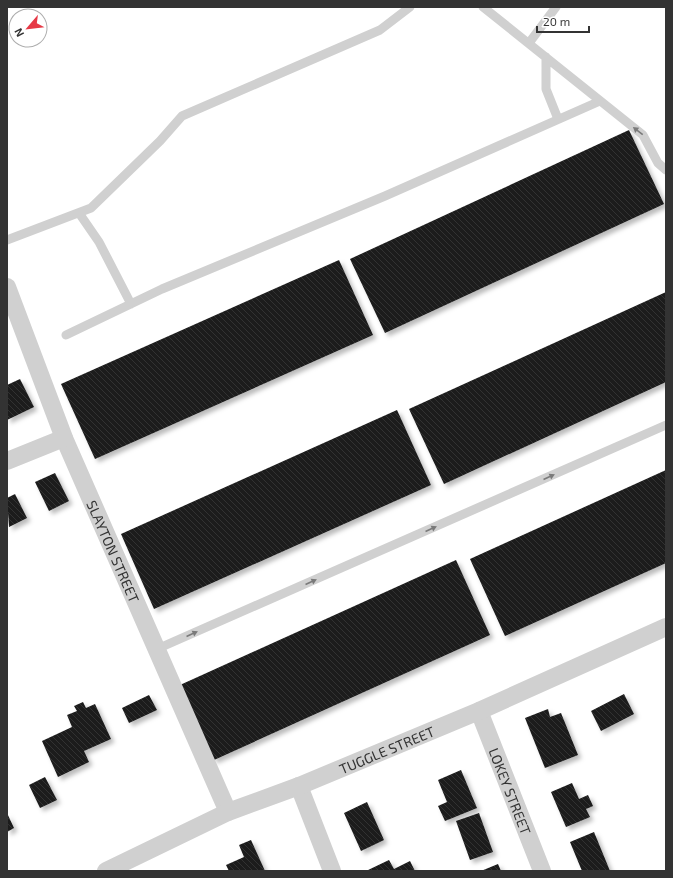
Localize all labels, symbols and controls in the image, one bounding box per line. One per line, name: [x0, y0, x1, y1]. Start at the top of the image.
north arrow: [8, 8, 48, 48]
scale bar: [537, 8, 589, 34]
text: 20 m: [543, 14, 570, 28]
text: N: [11, 26, 26, 39]
one-way arrow: [632, 127, 643, 135]
one-way arrow: [544, 474, 555, 480]
street label: SLAYTON STREET: [84, 498, 143, 605]
one-way arrow: [425, 526, 437, 532]
one-way arrow: [306, 578, 318, 584]
one-way arrow: [187, 631, 198, 637]
street label: TUGGLE STREET: [336, 722, 437, 777]
street label: LOKEY STREET: [486, 745, 535, 837]

